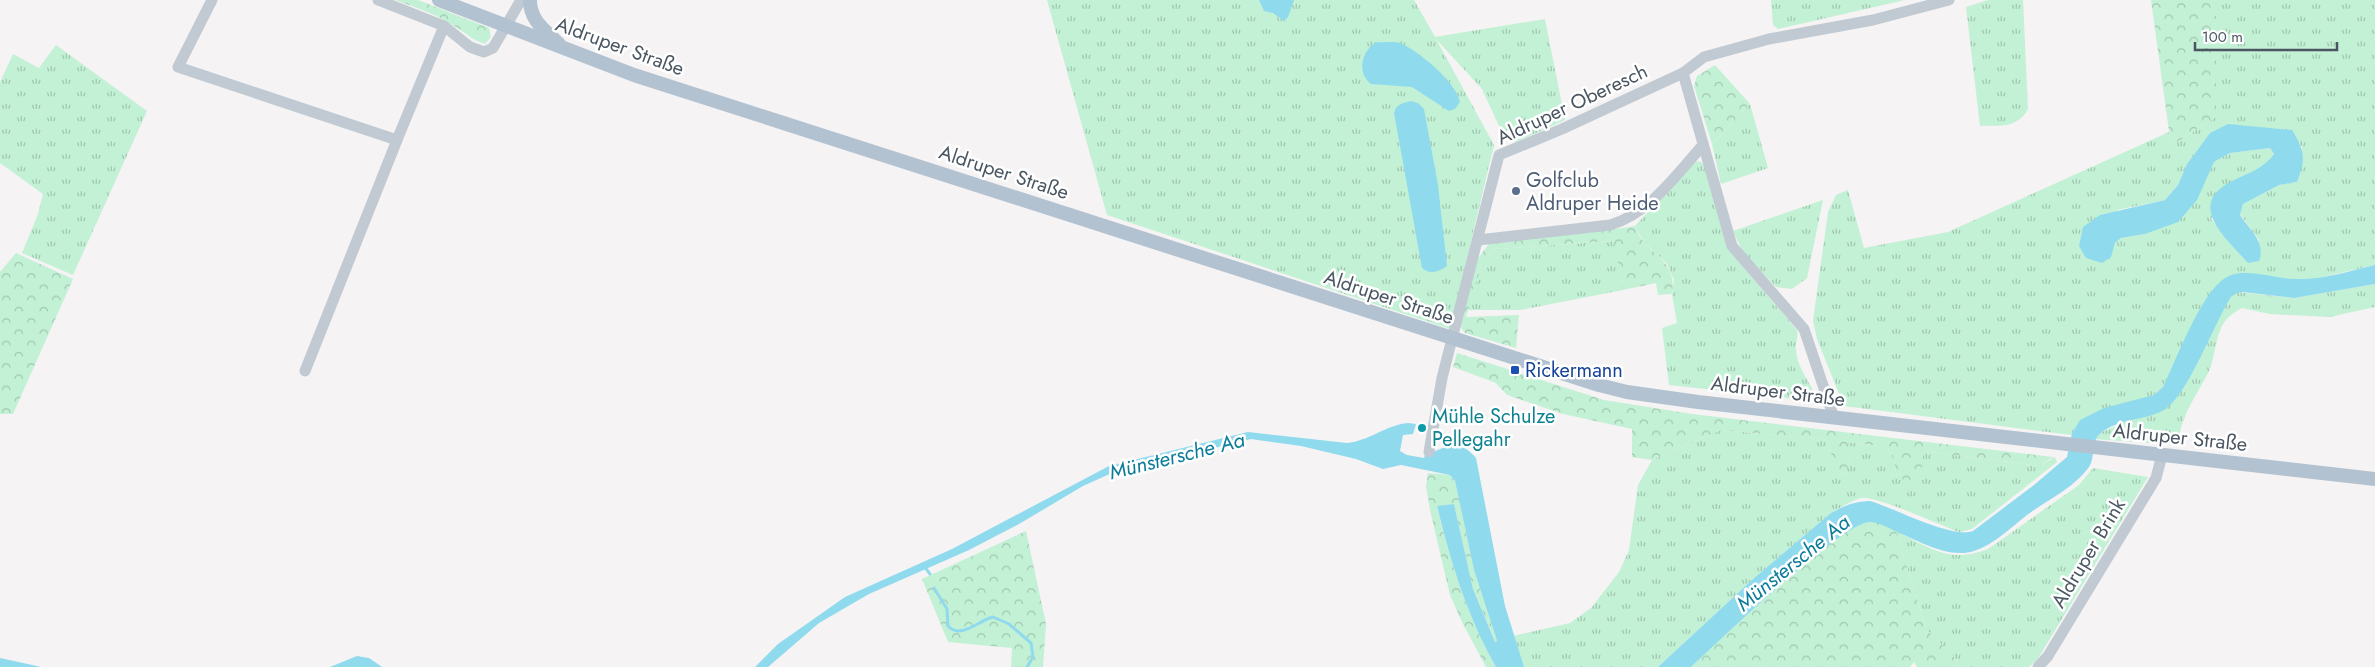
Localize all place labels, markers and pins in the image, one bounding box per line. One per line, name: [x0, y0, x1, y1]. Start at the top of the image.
place label: Golfclub Aldruper Heide: [1526, 166, 1659, 218]
marker: Golfclub Aldruper Heide: [1510, 185, 1522, 197]
place label: Rickermann: [1525, 356, 1623, 385]
marker: Rickermann: [1509, 364, 1521, 376]
place label: Mühle Schulze Pellegahr: [1432, 402, 1555, 454]
marker: Mühle Schulze Pellegahr: [1416, 422, 1428, 434]

